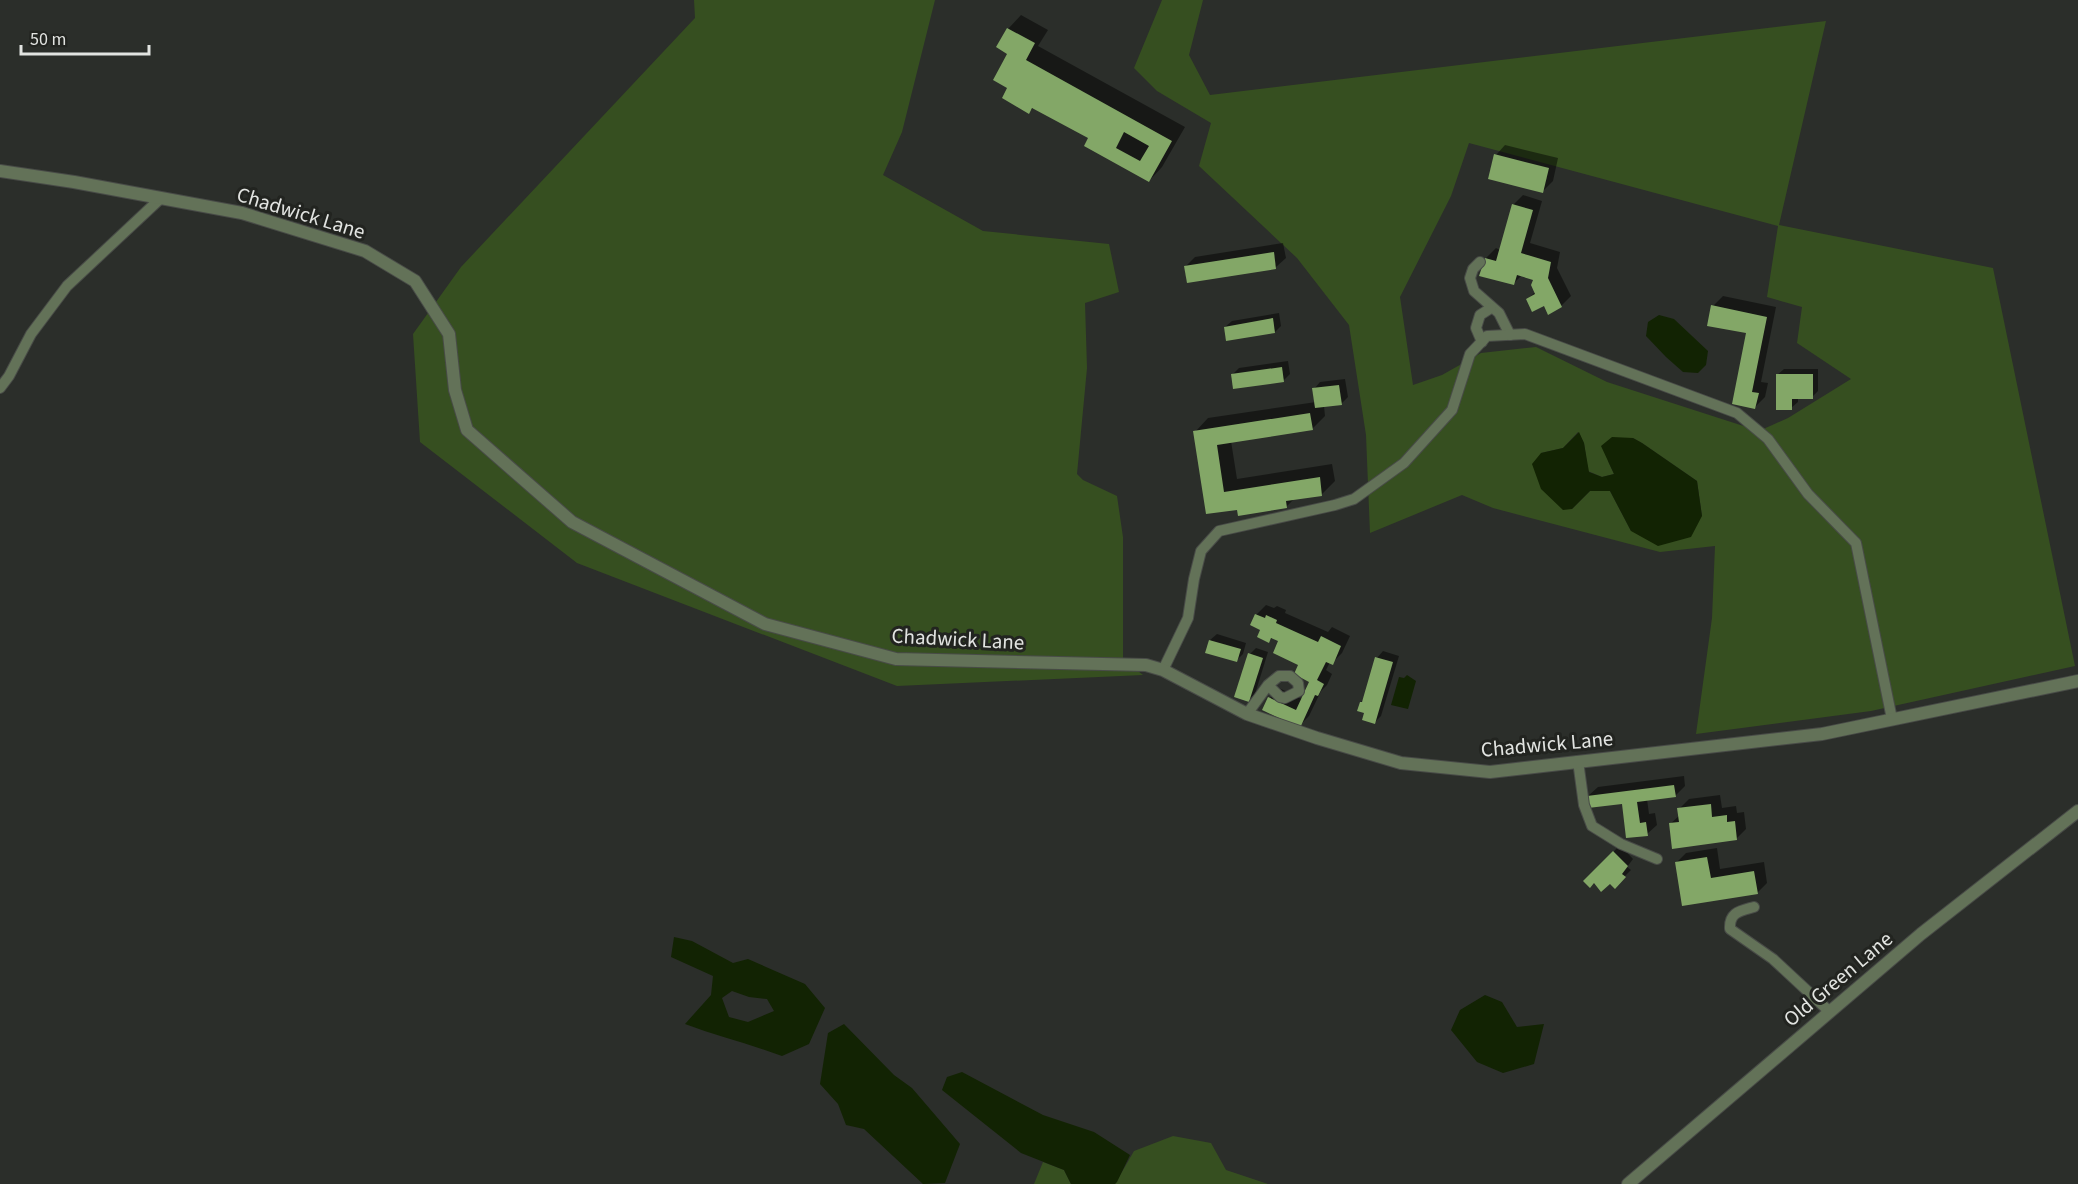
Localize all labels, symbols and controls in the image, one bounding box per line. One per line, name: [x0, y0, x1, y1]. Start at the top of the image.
scale bar: [21, 18, 148, 56]
text: 50 m: [30, 27, 66, 52]
street label: Chadwick Lane: [233, 179, 369, 247]
street label: Chadwick Lane: [891, 621, 1025, 657]
street label: Chadwick Lane: [1480, 723, 1614, 765]
street label: Old Green Lane: [1777, 924, 1899, 1034]

